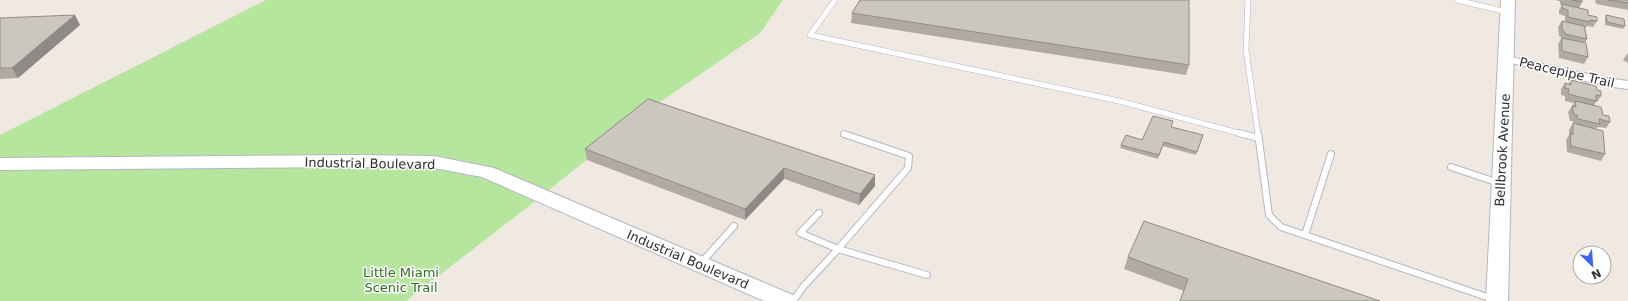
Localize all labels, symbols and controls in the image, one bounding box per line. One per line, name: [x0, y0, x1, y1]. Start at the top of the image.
street label: Peacepipe Trail: [1518, 54, 1616, 91]
street label: Bellbrook Avenue: [1492, 93, 1513, 207]
street label: Industrial Boulevard: [304, 155, 436, 172]
street label: Industrial Boulevard: [625, 227, 751, 292]
north arrow: [1572, 245, 1612, 285]
park label: Little Miami Scenic Trail: [363, 265, 439, 295]
text: N: [1589, 266, 1603, 281]

